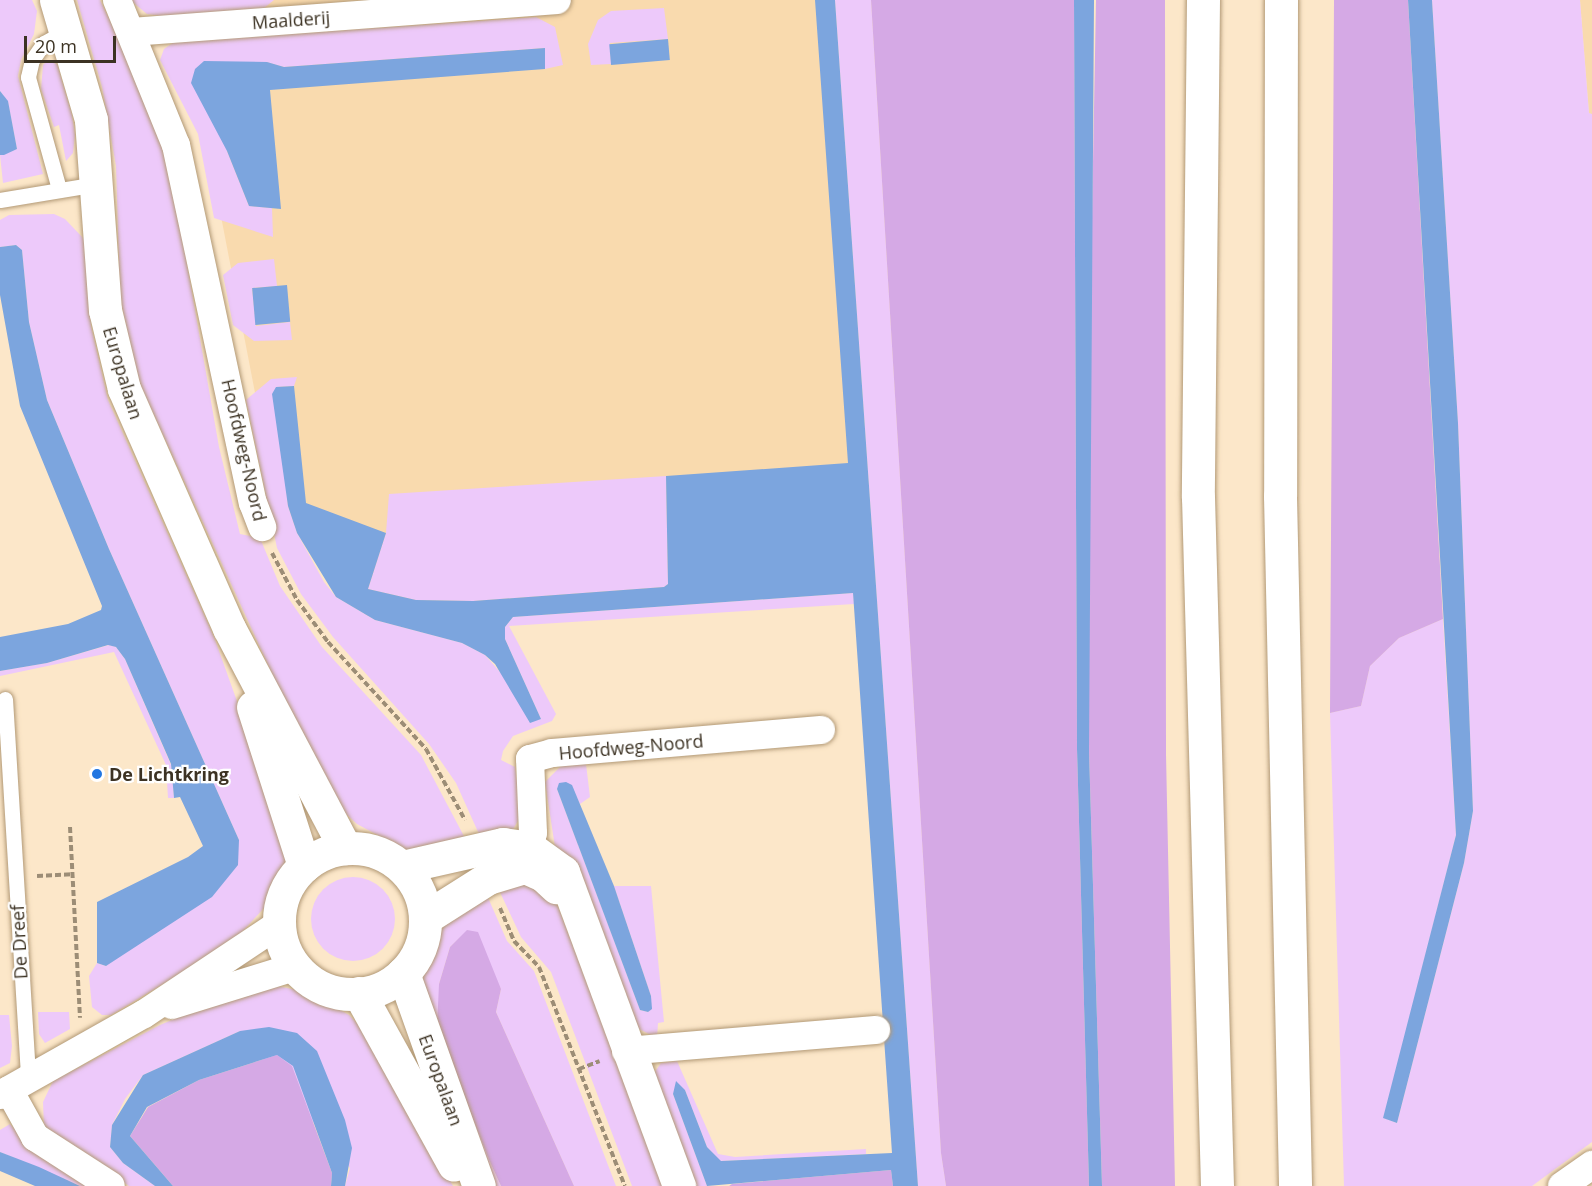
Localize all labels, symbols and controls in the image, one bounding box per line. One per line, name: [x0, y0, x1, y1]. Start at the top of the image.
street label: Maalderij: [251, 6, 331, 34]
scale bar: [27, 24, 118, 62]
text: 20 m: [35, 34, 77, 58]
street label: Europalaan: [99, 324, 147, 422]
street label: Hoofdweg-Noord: [217, 377, 271, 523]
street label: Hoofdweg-Noord: [558, 730, 704, 764]
place label: De Lichtkring: [109, 763, 229, 785]
marker: De Lichtkring: [90, 767, 104, 781]
street label: De Dreef: [6, 904, 32, 980]
street label: Europalaan: [414, 1031, 468, 1129]

